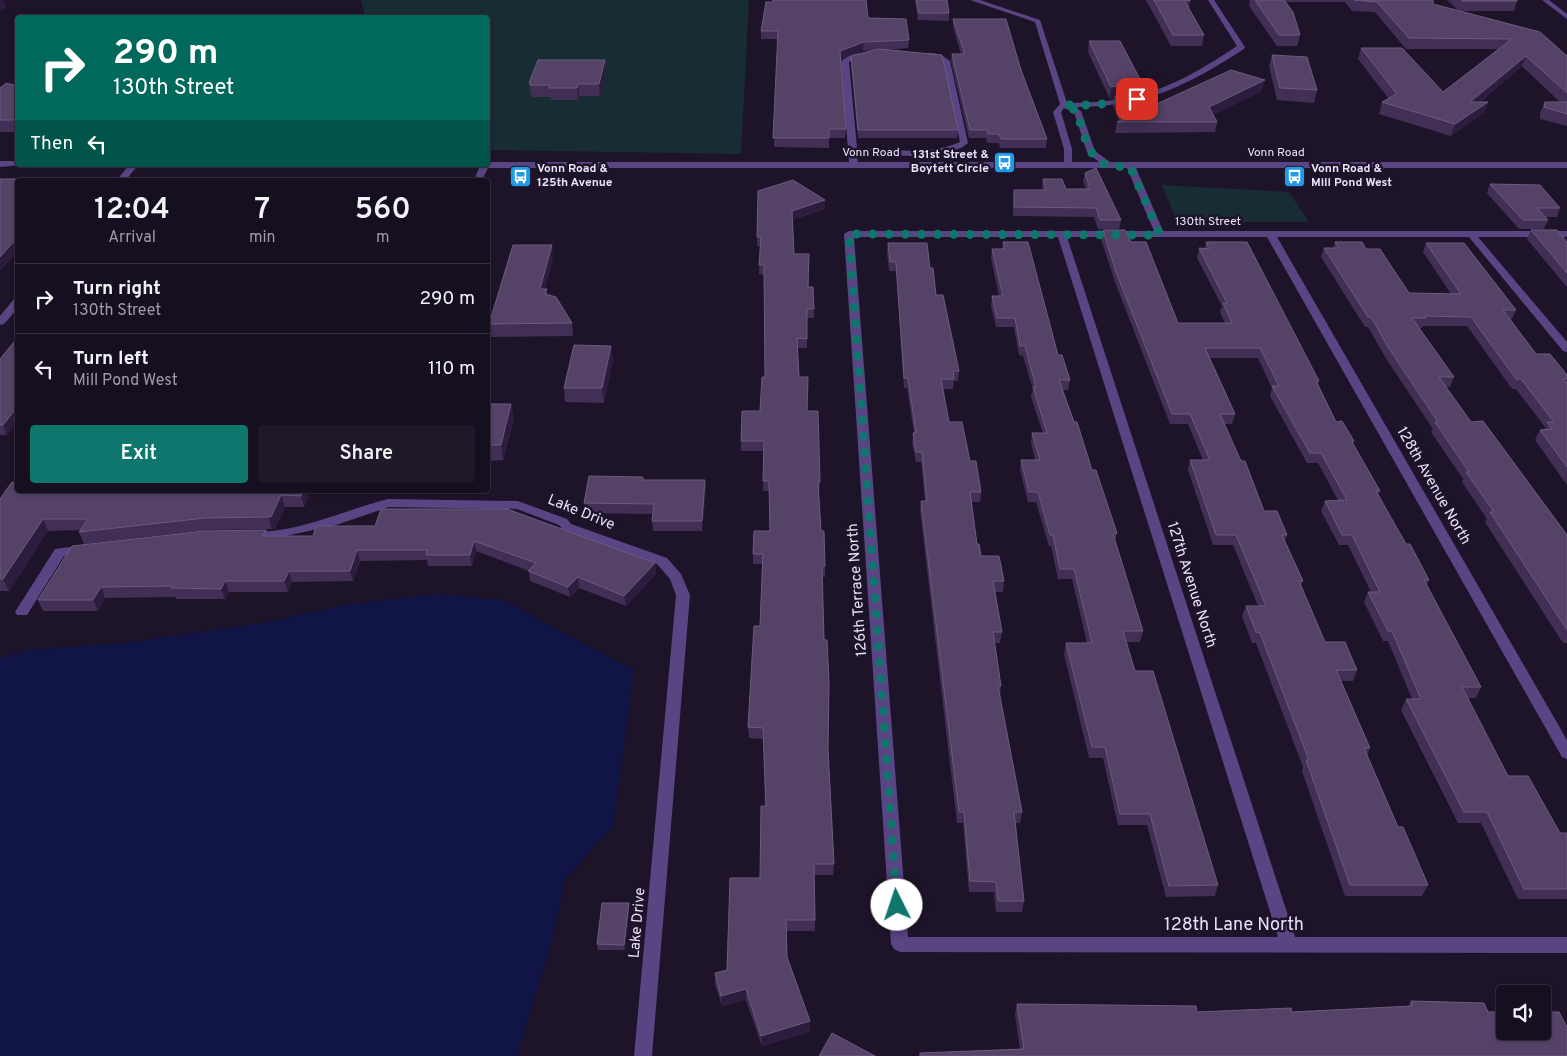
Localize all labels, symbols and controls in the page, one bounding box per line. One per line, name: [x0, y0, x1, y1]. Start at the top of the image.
text: 290 m: [113, 32, 218, 76]
icon: right: [30, 35, 95, 100]
text: 130th Street: [113, 75, 234, 102]
pin: [1116, 78, 1158, 120]
icon: arrive: [1123, 85, 1151, 113]
icon: left: [83, 130, 111, 158]
text: Then: [30, 132, 73, 156]
street label: Vonn Road: [842, 145, 900, 161]
street label: Vonn Road: [1247, 145, 1305, 161]
place label: 131st Street & Boytett Circle: [911, 147, 989, 177]
bus stop icon: 131st Street & Boytett Circle: [993, 150, 1017, 174]
place label: Vonn Road & 125th Avenue: [537, 161, 613, 191]
place label: Vonn Road & Mill Pond West: [1311, 161, 1392, 191]
bus stop icon: Vonn Road & 125th Avenue: [509, 164, 533, 188]
bus stop icon: Vonn Road & Mill Pond West: [1283, 164, 1307, 188]
text: 12:04: [94, 192, 170, 229]
text: 7: [254, 192, 270, 229]
text: 560: [355, 192, 411, 229]
street label: 130th Street: [1175, 214, 1241, 230]
text: Arrival: [108, 228, 156, 248]
text: min: [249, 228, 276, 248]
text: m: [376, 228, 390, 248]
text: Turn right: [73, 277, 161, 301]
icon: right: [30, 285, 58, 313]
text: 290 m: [419, 287, 475, 311]
text: 130th Street: [73, 301, 161, 321]
text: Turn left: [73, 347, 149, 371]
icon: left: [30, 355, 58, 383]
text: 110 m: [428, 357, 475, 381]
text: Mill Pond West: [73, 371, 178, 391]
street label: 128th Avenue North: [1392, 424, 1474, 548]
button: Exit: [30, 425, 248, 483]
button: Share: [258, 425, 475, 483]
street label: Lake Drive: [545, 491, 617, 535]
street label: 127th Avenue North: [1162, 520, 1220, 650]
street label: 126th Terrace North: [844, 523, 872, 657]
position arrow: [870, 878, 922, 930]
street label: Lake Drive: [625, 887, 651, 959]
street label: 128th Lane North: [1164, 914, 1304, 937]
map controls: [1496, 985, 1551, 1040]
button: sound: [1496, 985, 1551, 1040]

